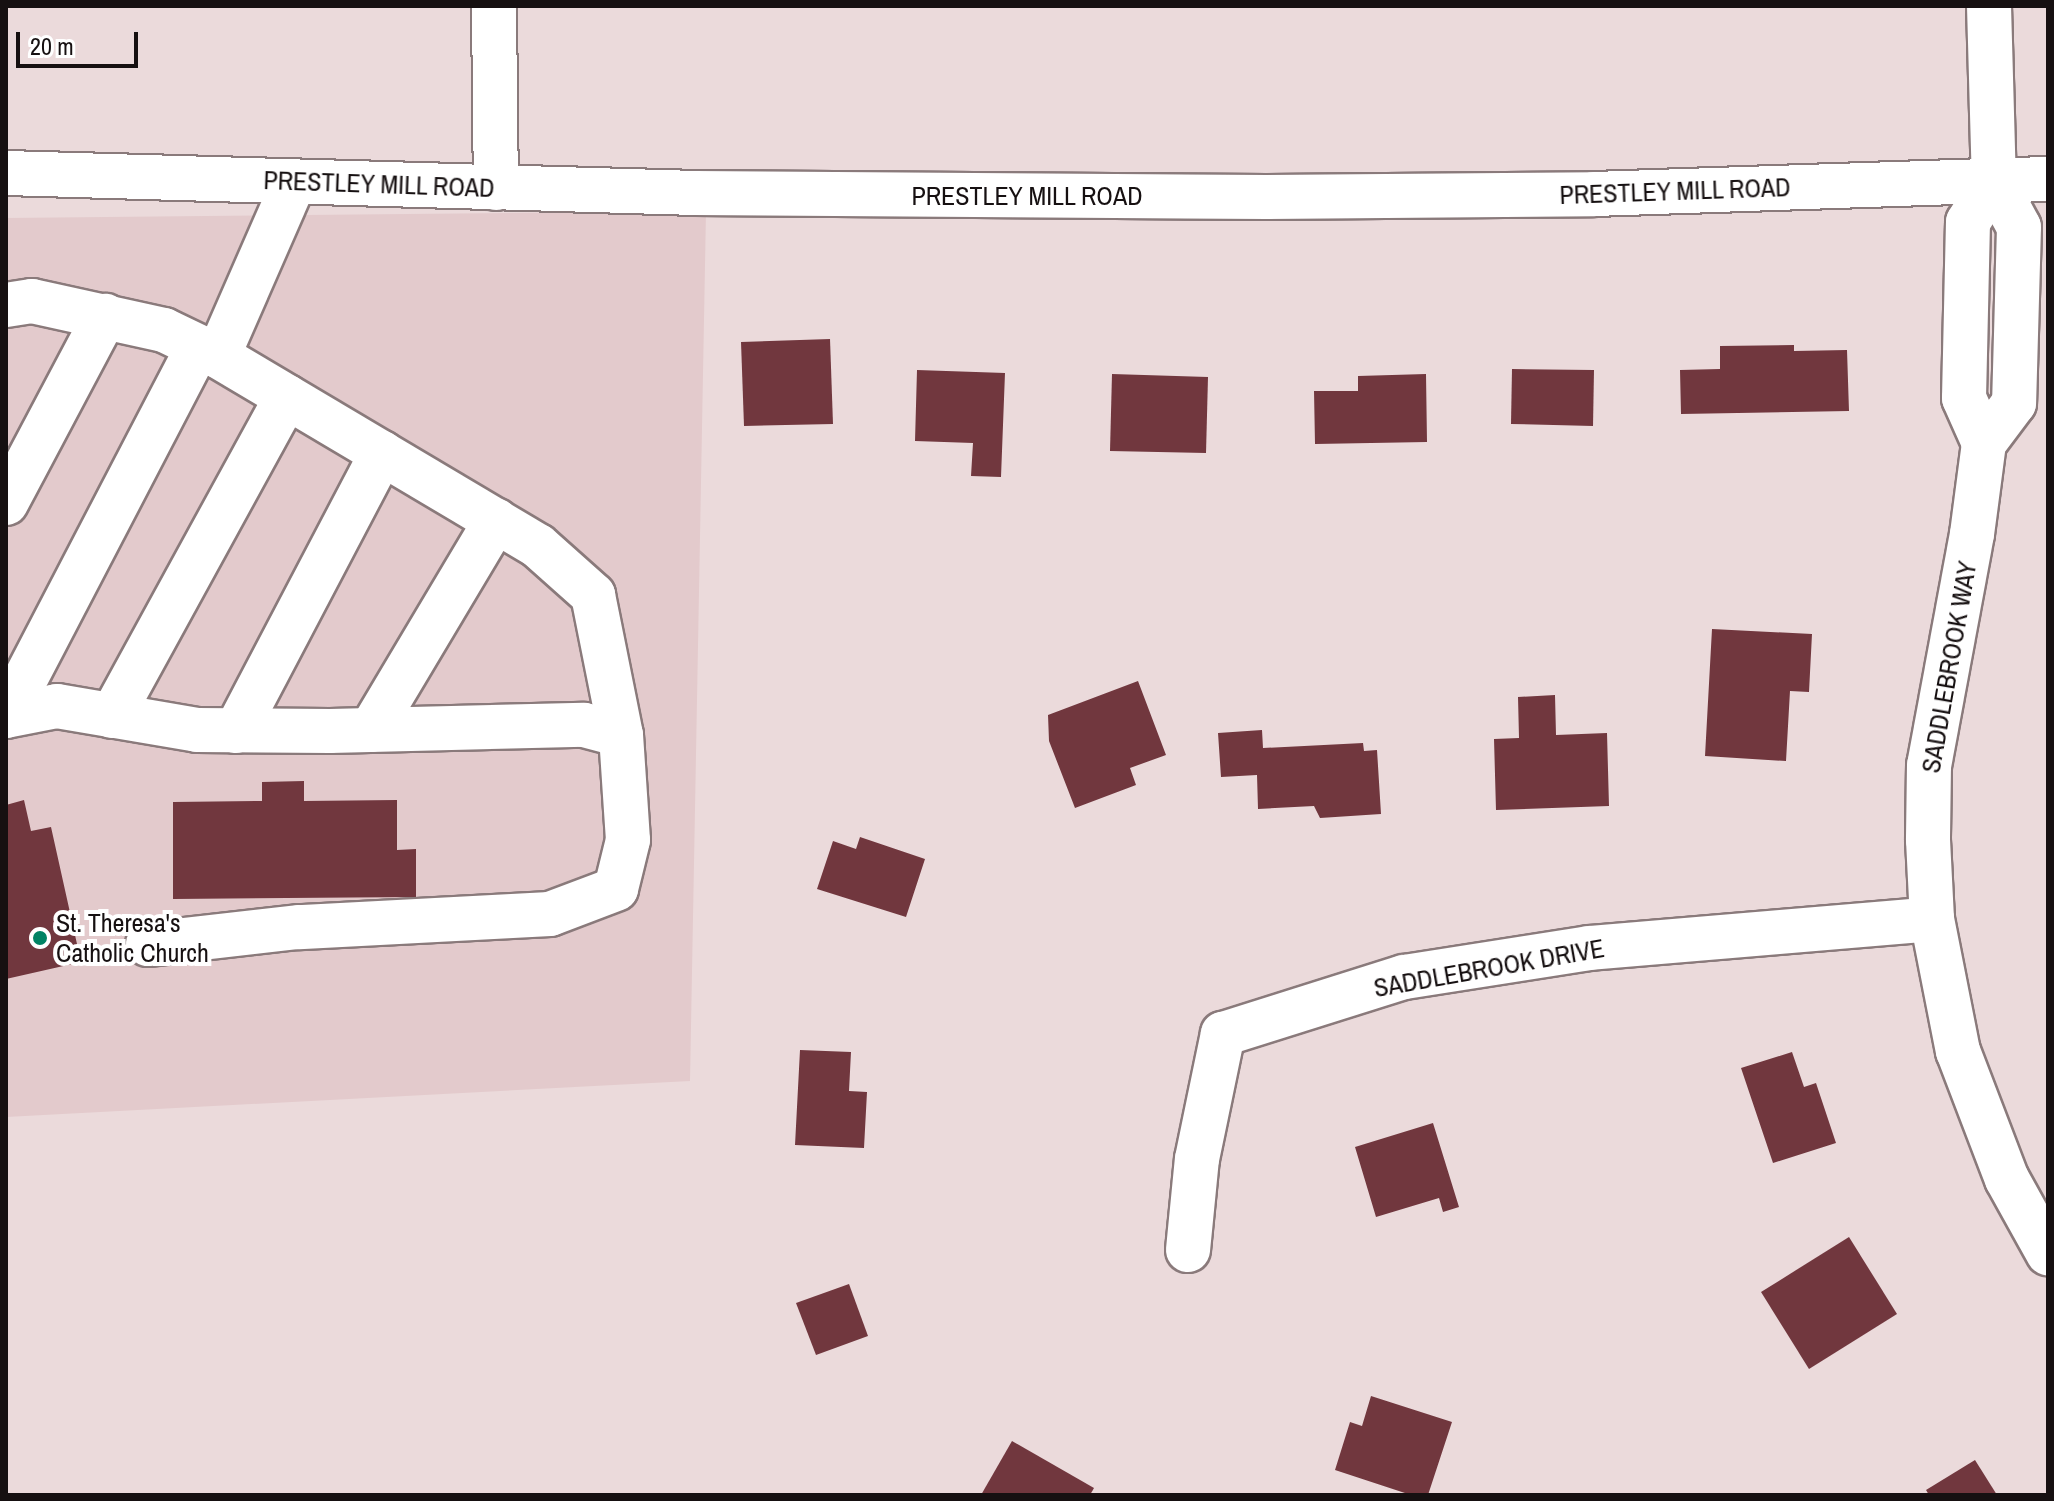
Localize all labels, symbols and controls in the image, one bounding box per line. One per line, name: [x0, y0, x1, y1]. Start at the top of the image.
scale bar: [20, 16, 142, 66]
text: 20 m: [30, 30, 74, 62]
street label: PRESTLEY MILL ROAD: [262, 164, 496, 204]
street label: PRESTLEY MILL ROAD: [1558, 171, 1792, 211]
street label: PRESTLEY MILL ROAD: [911, 180, 1143, 212]
street label: SADDLEBROOK WAY: [1915, 559, 1983, 775]
place label: St. Theresa's Catholic Church: [56, 907, 209, 968]
marker: St. Theresa's Catholic Church: [31, 929, 49, 947]
street label: SADDLEBROOK DRIVE: [1371, 932, 1607, 1004]

